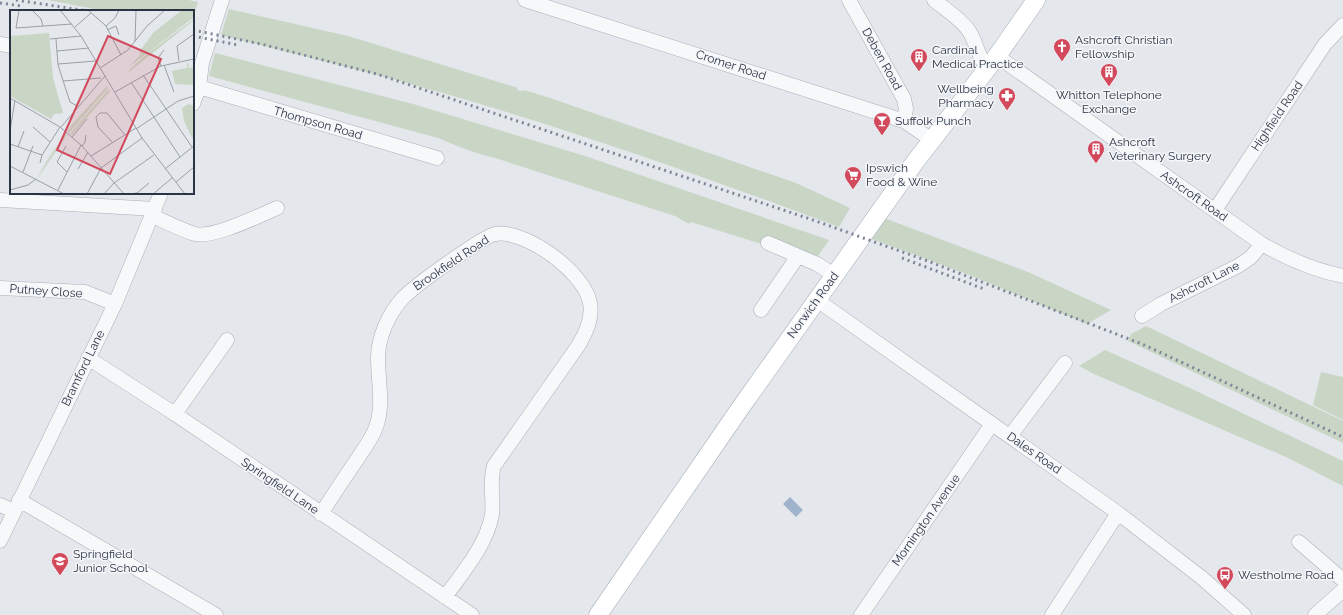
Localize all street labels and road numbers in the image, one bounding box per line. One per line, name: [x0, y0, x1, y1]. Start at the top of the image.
street label: Deben Road: [859, 25, 905, 93]
street label: Cromer Road: [694, 47, 768, 83]
street label: Highfield Road: [1248, 78, 1306, 154]
street label: Thompson Road: [272, 104, 364, 142]
street label: Ashcroft Road: [1158, 168, 1230, 224]
street label: Brookfield Road: [410, 233, 492, 293]
street label: Ashcroft Lane: [1166, 258, 1242, 306]
street label: Norwich Road: [784, 269, 842, 341]
street label: Putney Close: [9, 281, 83, 301]
street label: Bramford Lane: [59, 328, 107, 408]
street label: Dales Road: [1004, 429, 1064, 477]
street label: Springfield Lane: [239, 455, 321, 517]
street label: Mornington Avenue: [889, 471, 963, 569]

